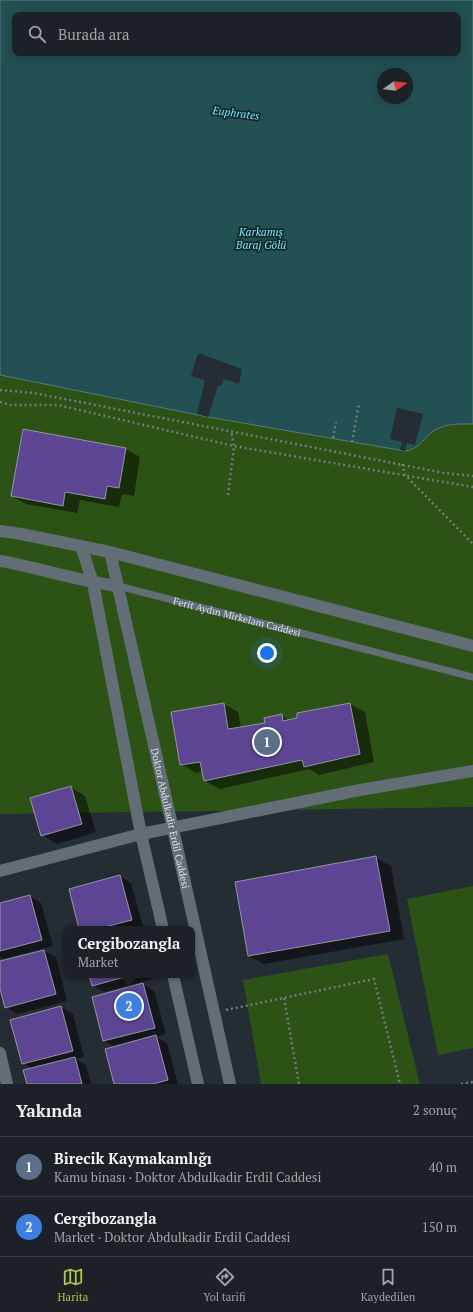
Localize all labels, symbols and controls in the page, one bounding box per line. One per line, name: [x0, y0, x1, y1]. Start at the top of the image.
search box: [12, 12, 461, 56]
icon: search: [26, 23, 48, 45]
text: Burada ara: [58, 24, 130, 44]
north arrow: [377, 68, 413, 104]
water label: Euphrates: [211, 103, 261, 123]
water label: Karkamış Baraj Gölü: [235, 225, 286, 252]
street label: Ferit Aydın Mirkelam Caddesi: [172, 594, 302, 639]
your location: [257, 643, 277, 663]
pin: 1: [254, 727, 280, 757]
street label: Doktor Abdulkadir Erdil Caddesi: [148, 747, 193, 890]
popup: [63, 926, 195, 978]
text: Cergibozangla: [78, 933, 180, 953]
text: Market: [78, 953, 119, 971]
pin: 2: [116, 991, 142, 1021]
text: Yakında: [16, 1099, 82, 1122]
text: 2 sonuç: [413, 1101, 457, 1119]
text: Birecik Kaymakamlığı: [54, 1148, 212, 1168]
text: 1: [25, 1158, 33, 1176]
text: 40 m: [429, 1158, 457, 1176]
text: Kamu binası · Doktor Abdulkadir Erdil Caddesi: [54, 1168, 321, 1186]
text: Cergibozangla: [54, 1208, 156, 1228]
text: 2: [25, 1218, 33, 1236]
text: 150 m: [422, 1218, 457, 1236]
text: Market · Doktor Abdulkadir Erdil Caddesi: [54, 1228, 291, 1246]
tab: Harita: [58, 1266, 88, 1304]
tab: Yol tarifi: [204, 1266, 245, 1304]
tab: Kaydedilen: [361, 1266, 415, 1304]

